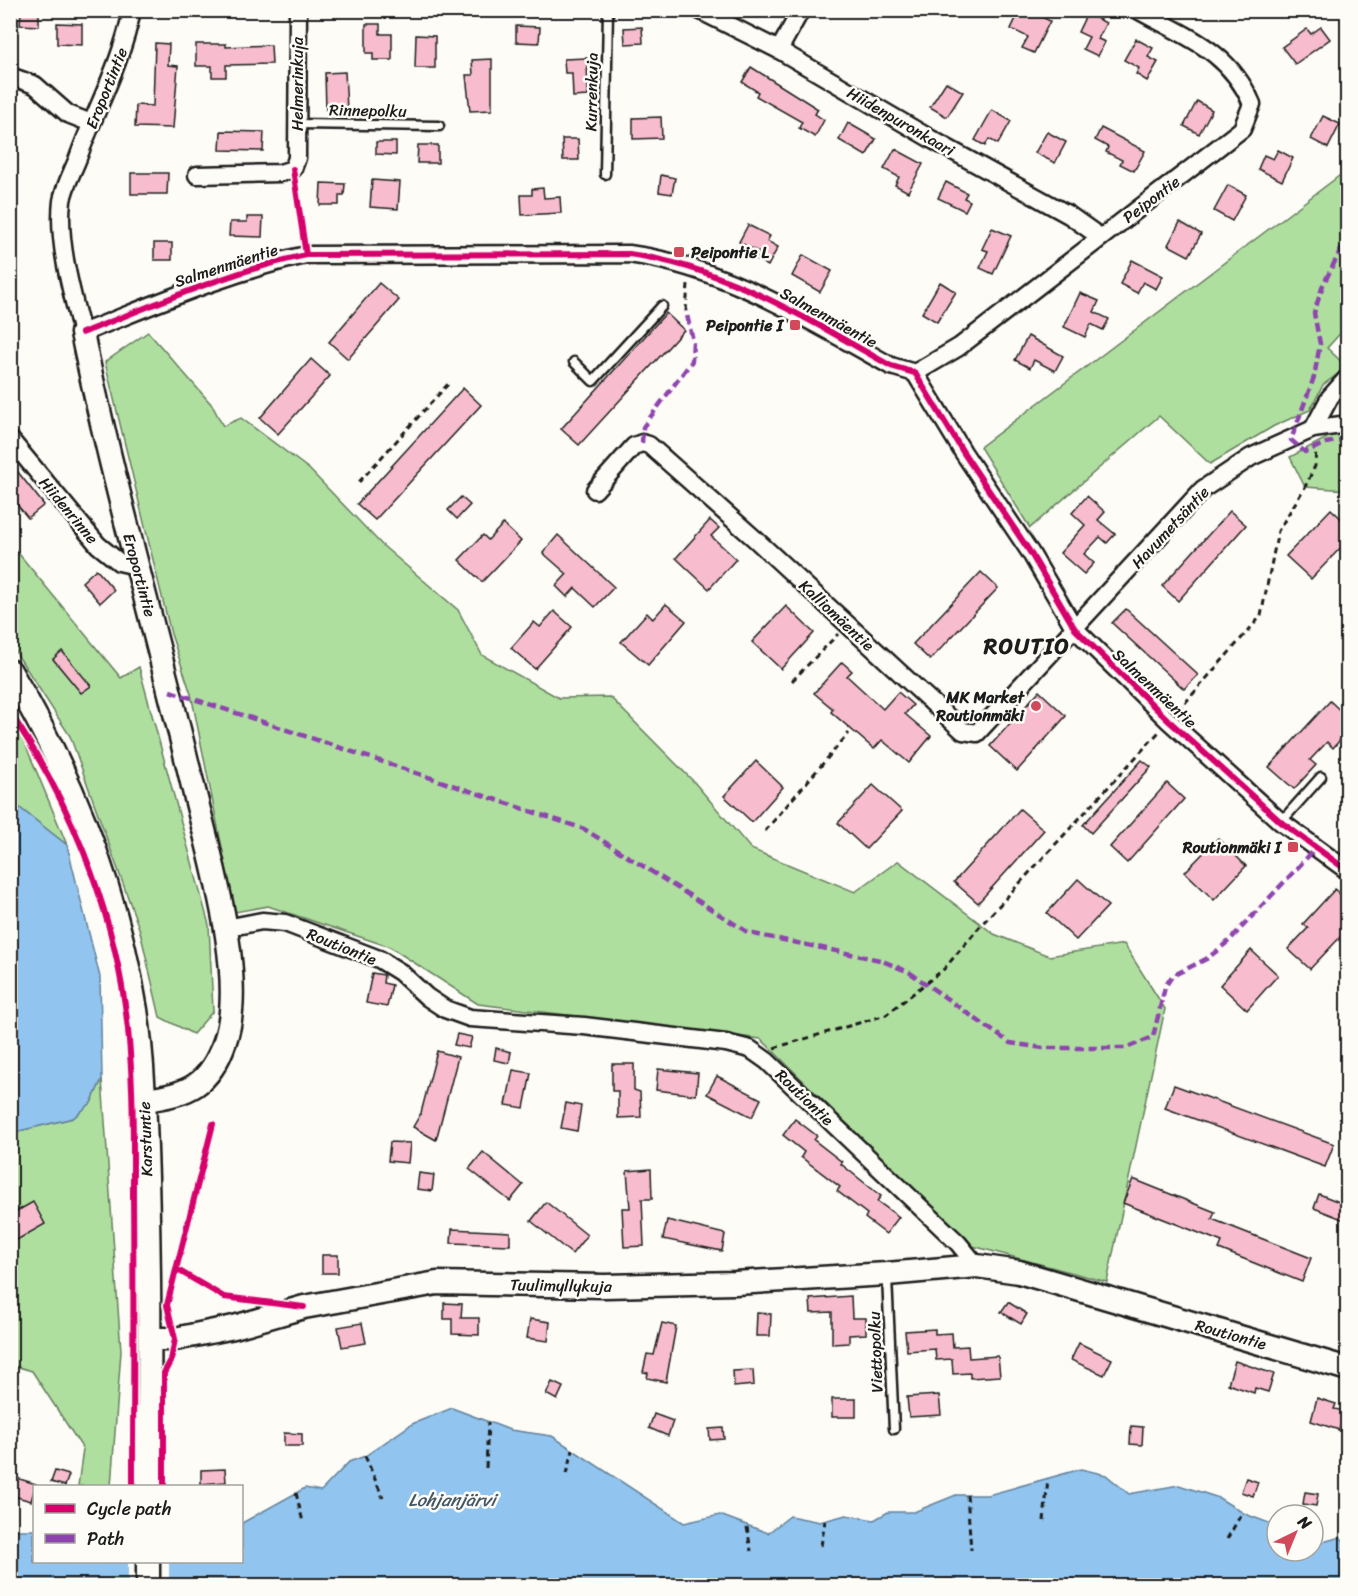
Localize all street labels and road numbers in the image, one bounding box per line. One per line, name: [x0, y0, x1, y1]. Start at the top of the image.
street label: Helmerinkuja: [283, 36, 312, 131]
street label: Eroportintie: [77, 43, 136, 133]
street label: Kurrenkuja: [576, 52, 607, 132]
street label: Hiidenpuronkaari: [841, 79, 961, 164]
street label: Rinnepolku: [329, 95, 407, 126]
street label: Peipontie: [1116, 168, 1187, 231]
street label: Salmenmäentie: [171, 235, 282, 296]
street label: Salmenmäentie: [775, 279, 883, 356]
street label: Hiidenrinne: [31, 470, 106, 551]
street label: Havumetsäntie: [1124, 479, 1217, 576]
street label: Eroportintie: [114, 530, 165, 620]
street label: Kalliomäentie: [792, 572, 882, 659]
street label: Salmenmäentie: [1105, 641, 1204, 736]
street label: Routiontie: [302, 919, 381, 974]
street label: Routiontie: [768, 1062, 841, 1133]
street label: Karstuntie: [130, 1101, 161, 1177]
street label: Tuulimyllykuja: [510, 1270, 613, 1301]
street label: Viettopolku: [860, 1310, 891, 1393]
street label: Routiontie: [1192, 1310, 1270, 1359]

